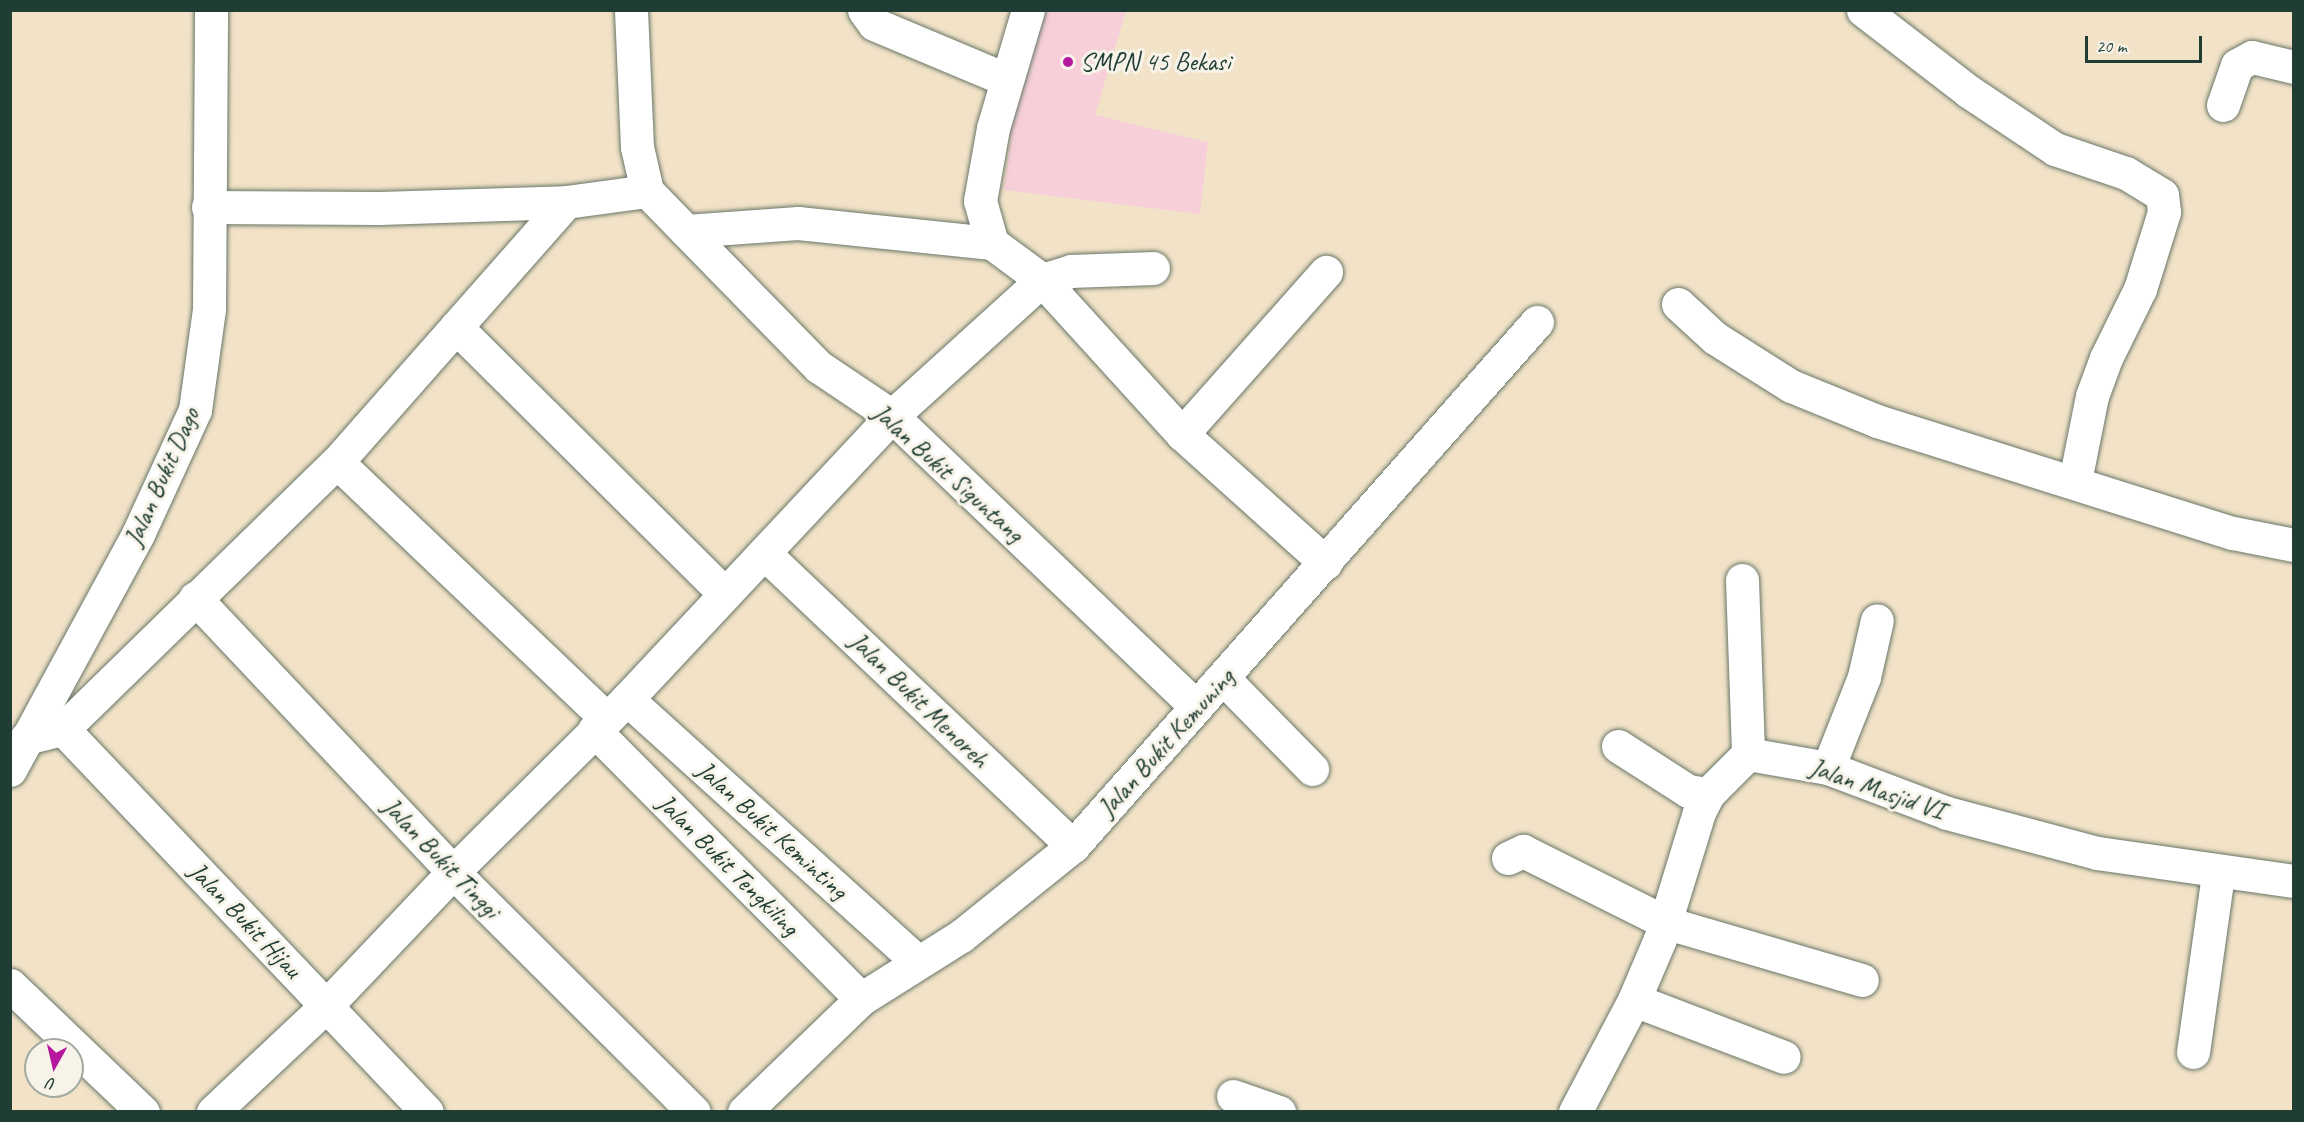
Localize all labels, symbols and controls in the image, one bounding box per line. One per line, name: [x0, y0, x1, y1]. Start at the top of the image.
scale bar: [2088, 24, 2205, 62]
text: 20 m: [2096, 35, 2127, 57]
place label: SMPN 45 Bekasi: [1080, 46, 1230, 78]
marker: SMPN 45 Bekasi: [1061, 55, 1075, 69]
street label: Jalan Bukit Siguntang: [866, 397, 1030, 549]
street label: Jalan Bukit Dago: [117, 402, 207, 552]
street label: Jalan Bukit Menoreh: [843, 626, 995, 774]
street label: Jalan Bukit Kemuning: [1092, 663, 1240, 823]
street label: Jalan Masjid VI: [1805, 751, 1949, 827]
street label: Jalan Bukit Keminting: [691, 755, 853, 905]
street label: Jalan Bukit Tengkiling: [650, 787, 806, 943]
street label: Jalan Bukit Tinggi: [375, 791, 507, 925]
street label: Jalan Bukit Hijau: [182, 855, 308, 985]
north arrow: [24, 1038, 84, 1098]
text: U: [47, 1073, 57, 1094]

